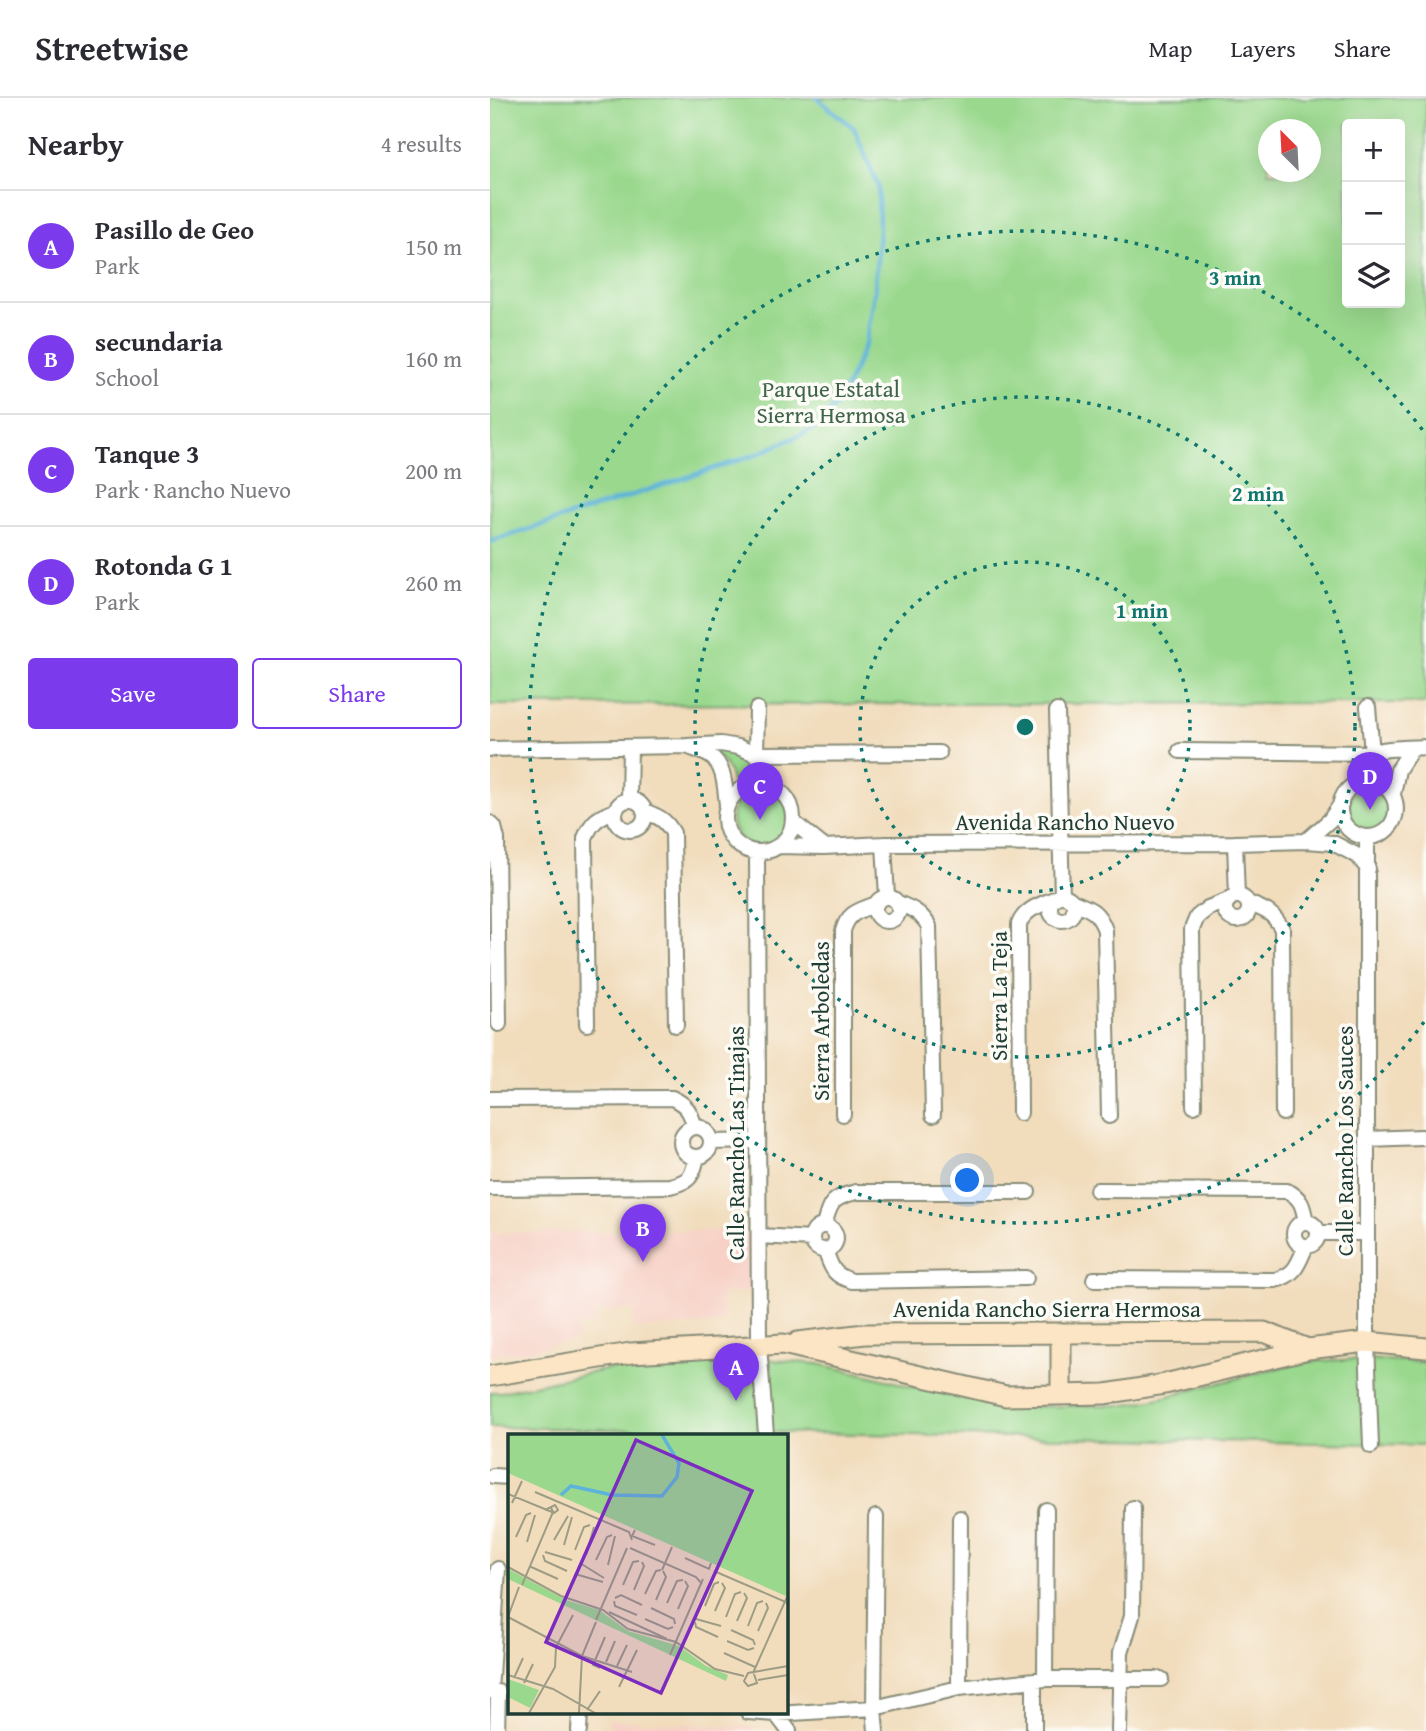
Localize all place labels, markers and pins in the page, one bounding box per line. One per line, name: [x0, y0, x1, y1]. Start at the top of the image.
centre of rings: [1013, 715, 1037, 739]
pin: D: [1347, 752, 1393, 810]
pin: C: [737, 762, 783, 820]
pin: B: [620, 1204, 666, 1262]
pin: A: [713, 1343, 759, 1401]

